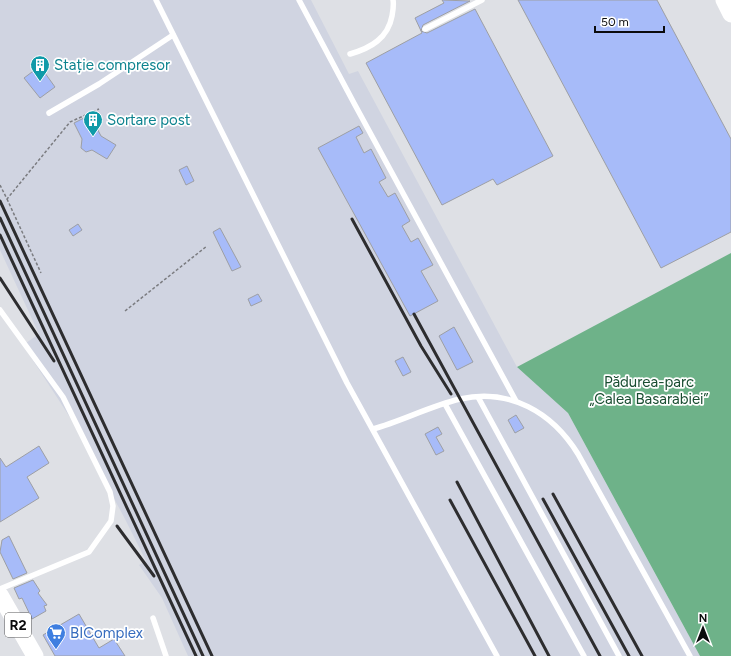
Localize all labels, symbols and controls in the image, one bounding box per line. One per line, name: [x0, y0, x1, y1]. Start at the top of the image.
scale bar: [595, 8, 664, 34]
text: 50 m: [601, 15, 629, 29]
building icon: Stație compresor: [29, 54, 51, 82]
place label: Stație compresor: [54, 56, 170, 74]
building icon: Sortare post: [82, 109, 104, 137]
place label: Sortare post: [107, 111, 191, 129]
park label: Pădurea-parc „Calea Basarabiei”: [589, 373, 709, 408]
north arrow: [683, 608, 723, 648]
text: N: [699, 612, 707, 625]
road number: R2: [5, 613, 31, 637]
supermarket icon: BIComplex: [45, 622, 67, 650]
place label: BIComplex: [70, 624, 143, 642]

